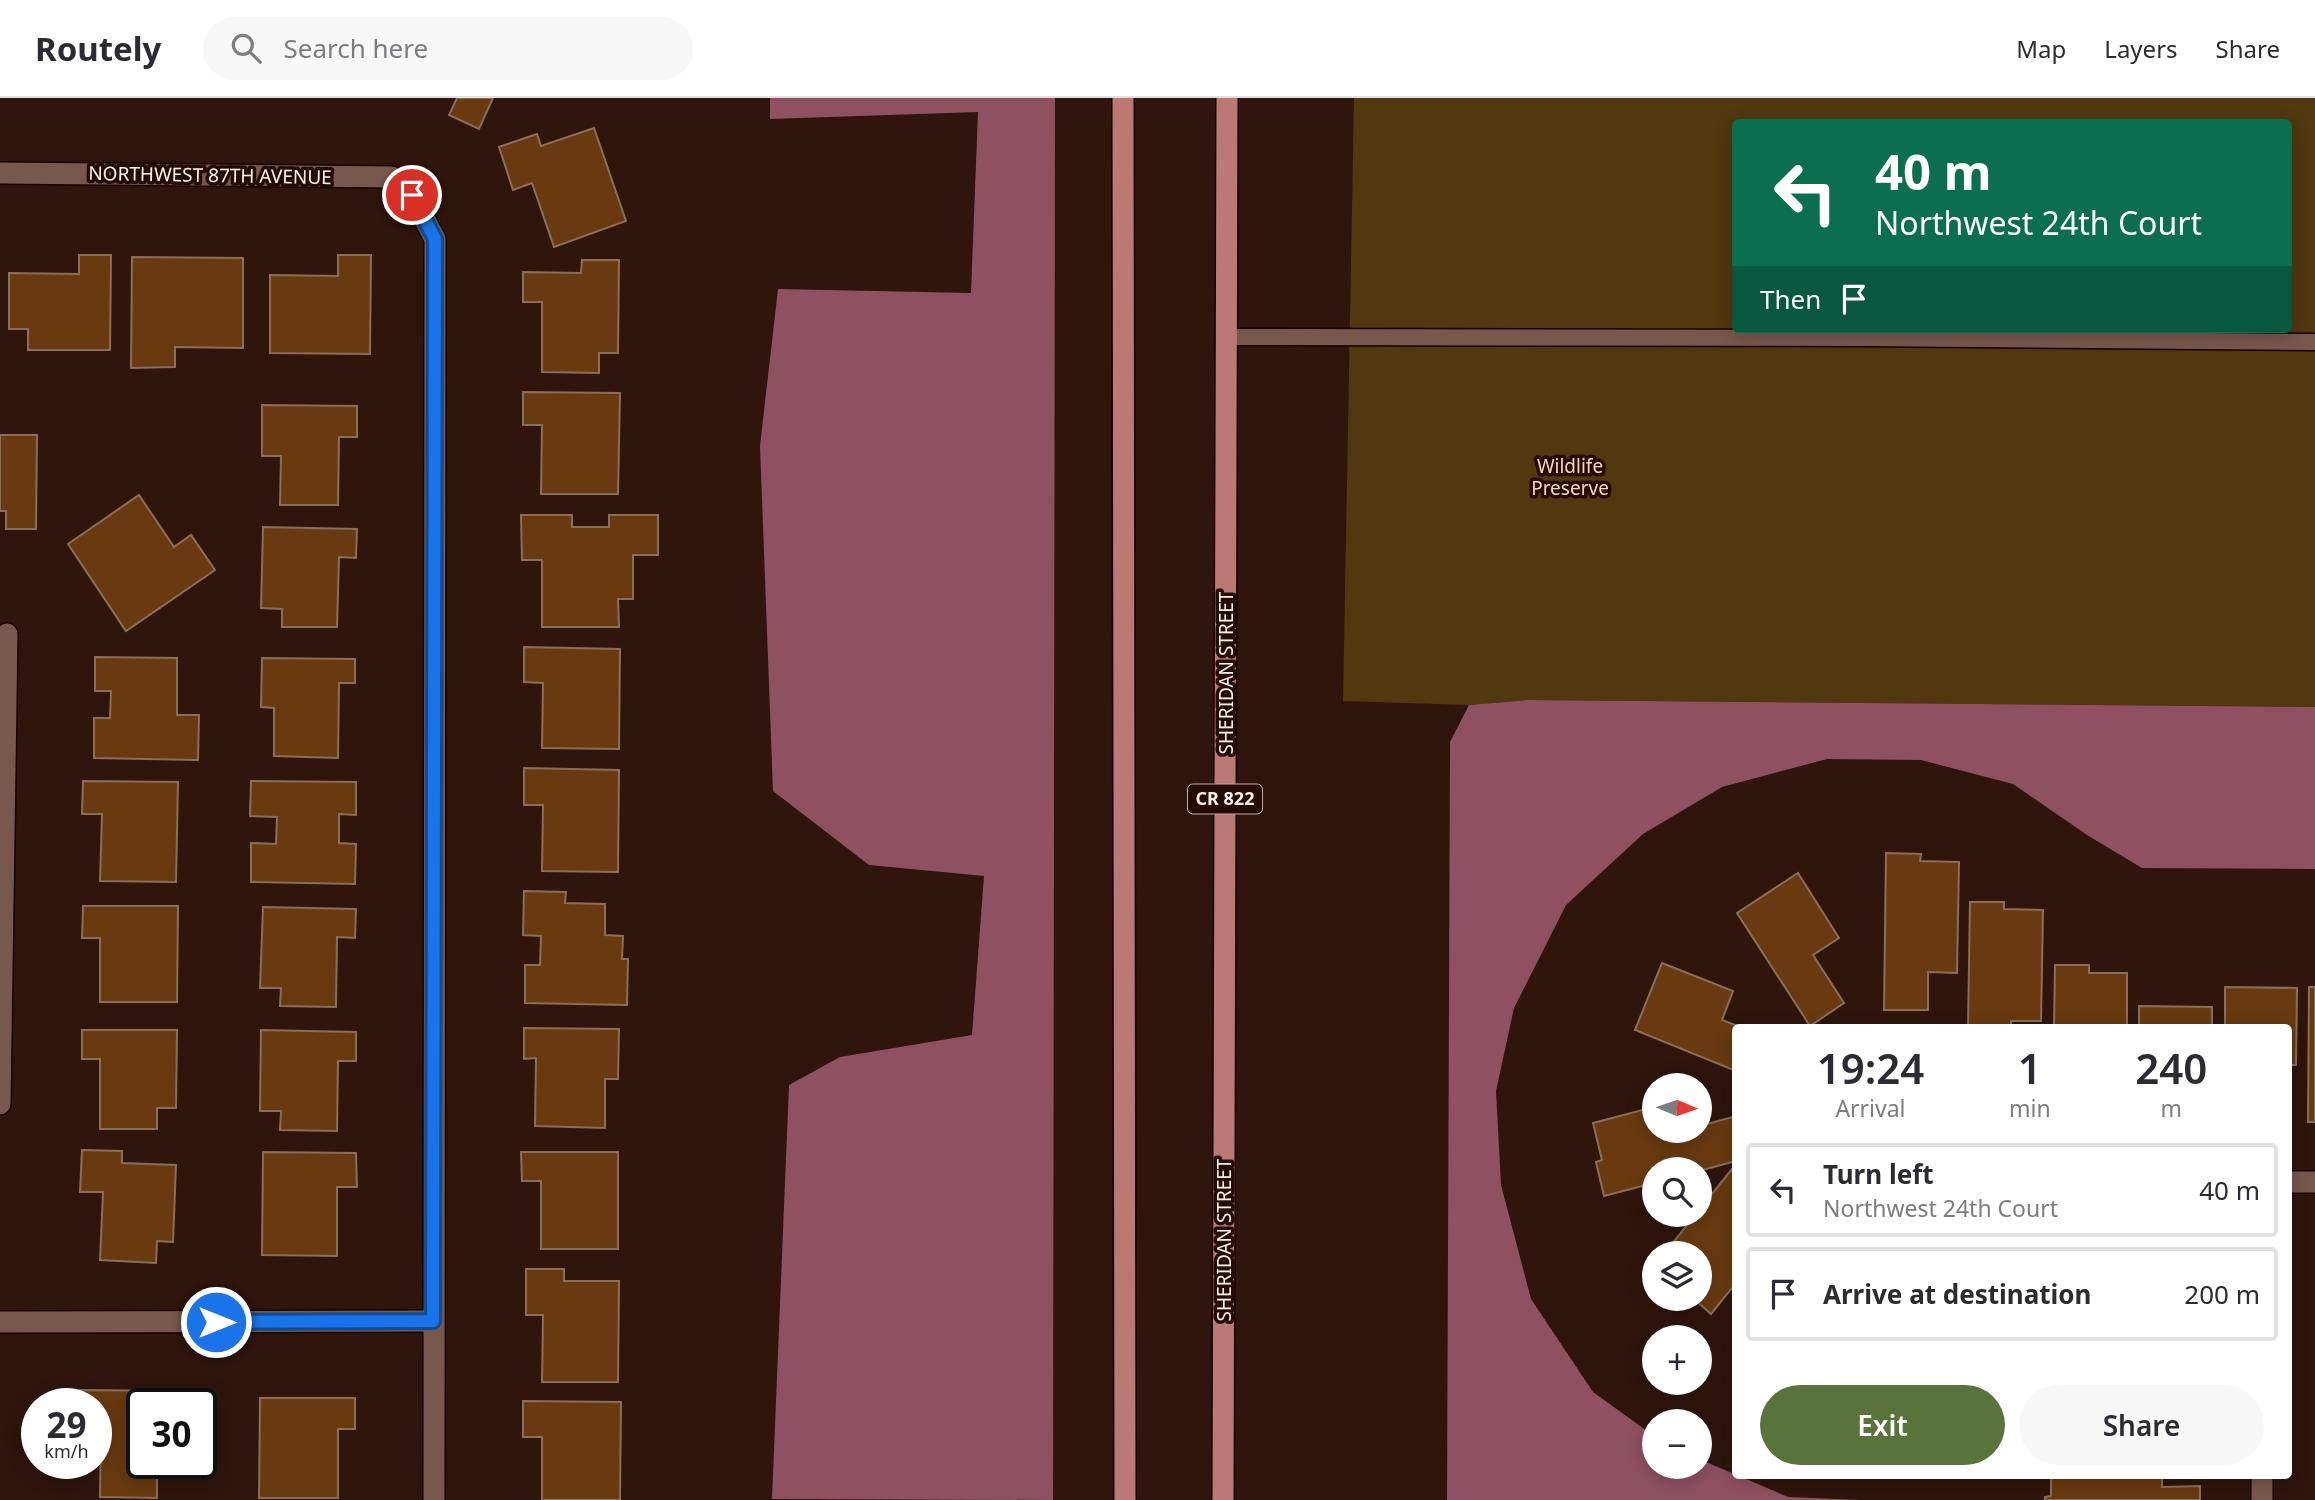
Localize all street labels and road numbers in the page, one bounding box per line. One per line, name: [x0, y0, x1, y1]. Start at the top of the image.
street label: NORTHWEST 87TH AVENUE: [88, 160, 332, 190]
street label: SHERIDAN STREET: [1213, 591, 1239, 754]
road number: CR 822: [1188, 784, 1262, 814]
street label: SHERIDAN STREET: [1211, 1158, 1237, 1321]

